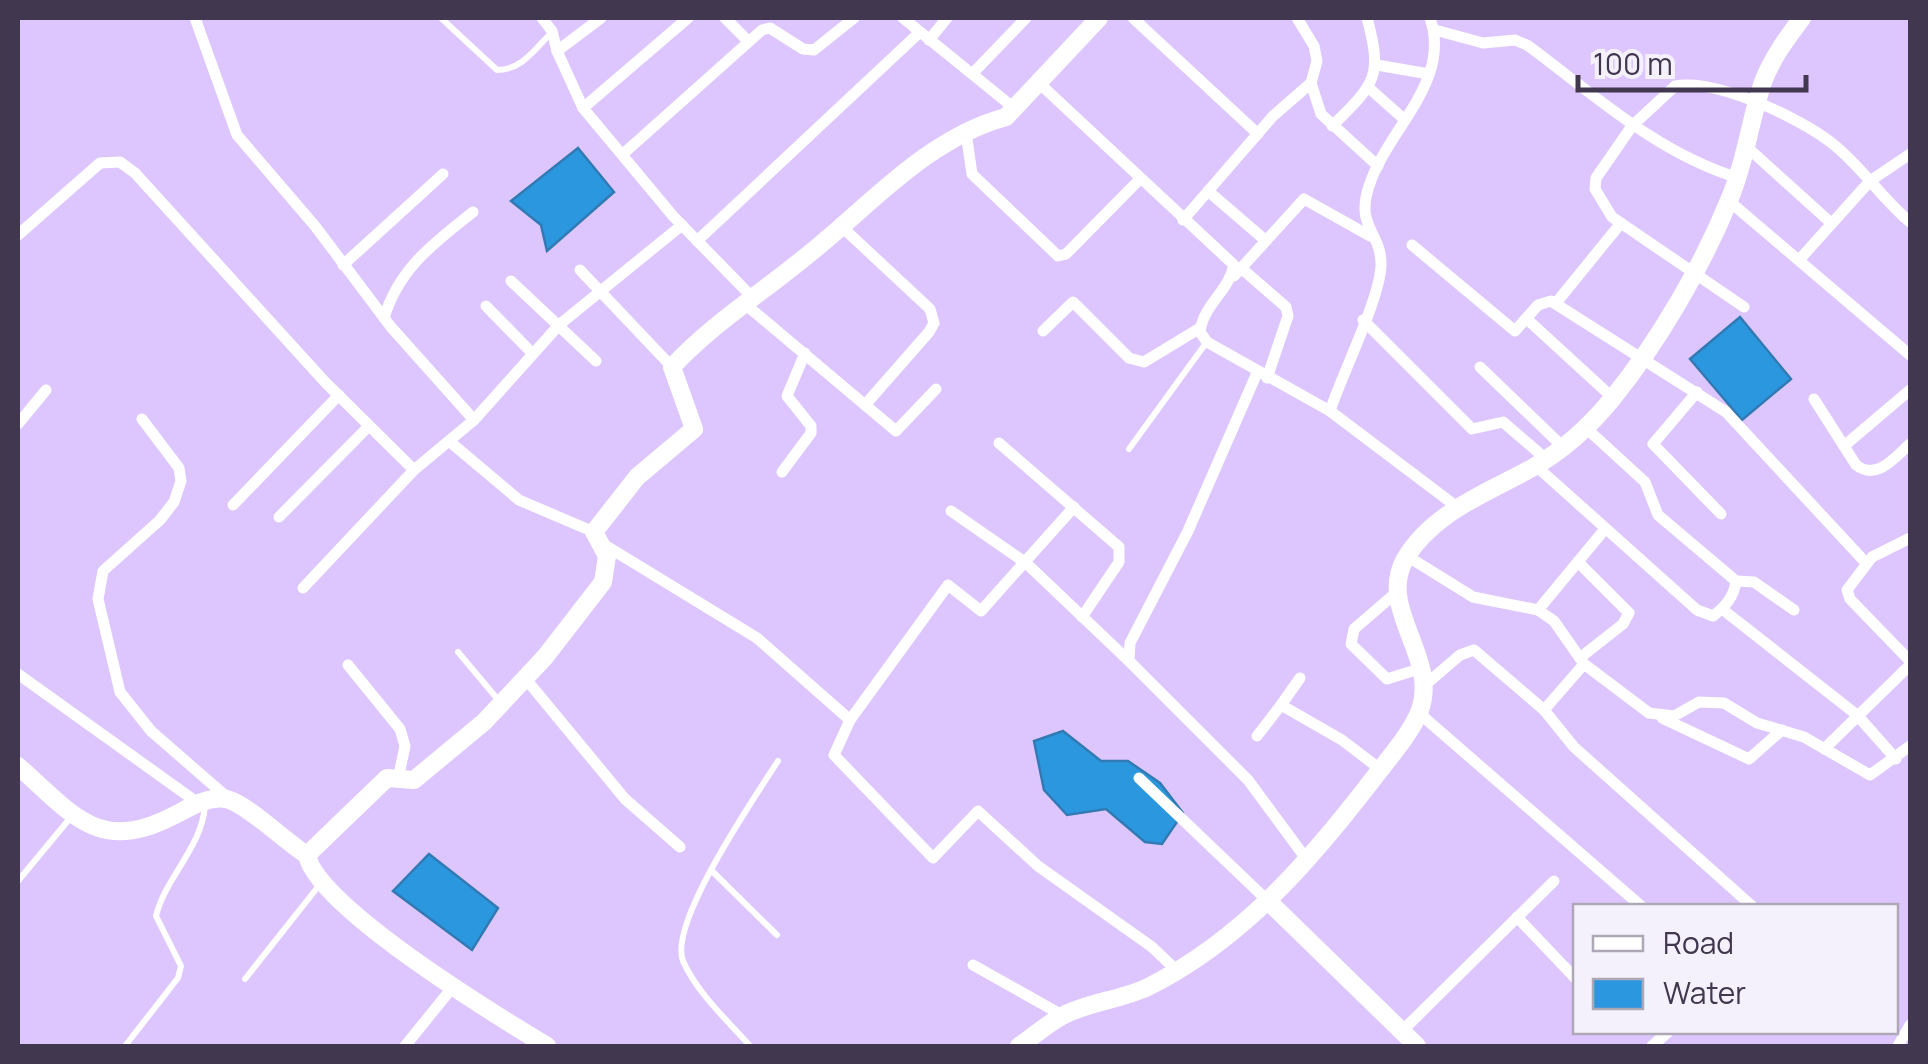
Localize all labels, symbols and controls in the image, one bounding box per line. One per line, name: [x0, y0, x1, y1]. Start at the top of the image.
scale bar: [1578, 30, 1806, 92]
text: 100 m: [1593, 43, 1673, 84]
legend: [1573, 904, 1898, 1034]
text: Road: [1663, 922, 1734, 963]
text: Water: [1663, 972, 1746, 1013]

